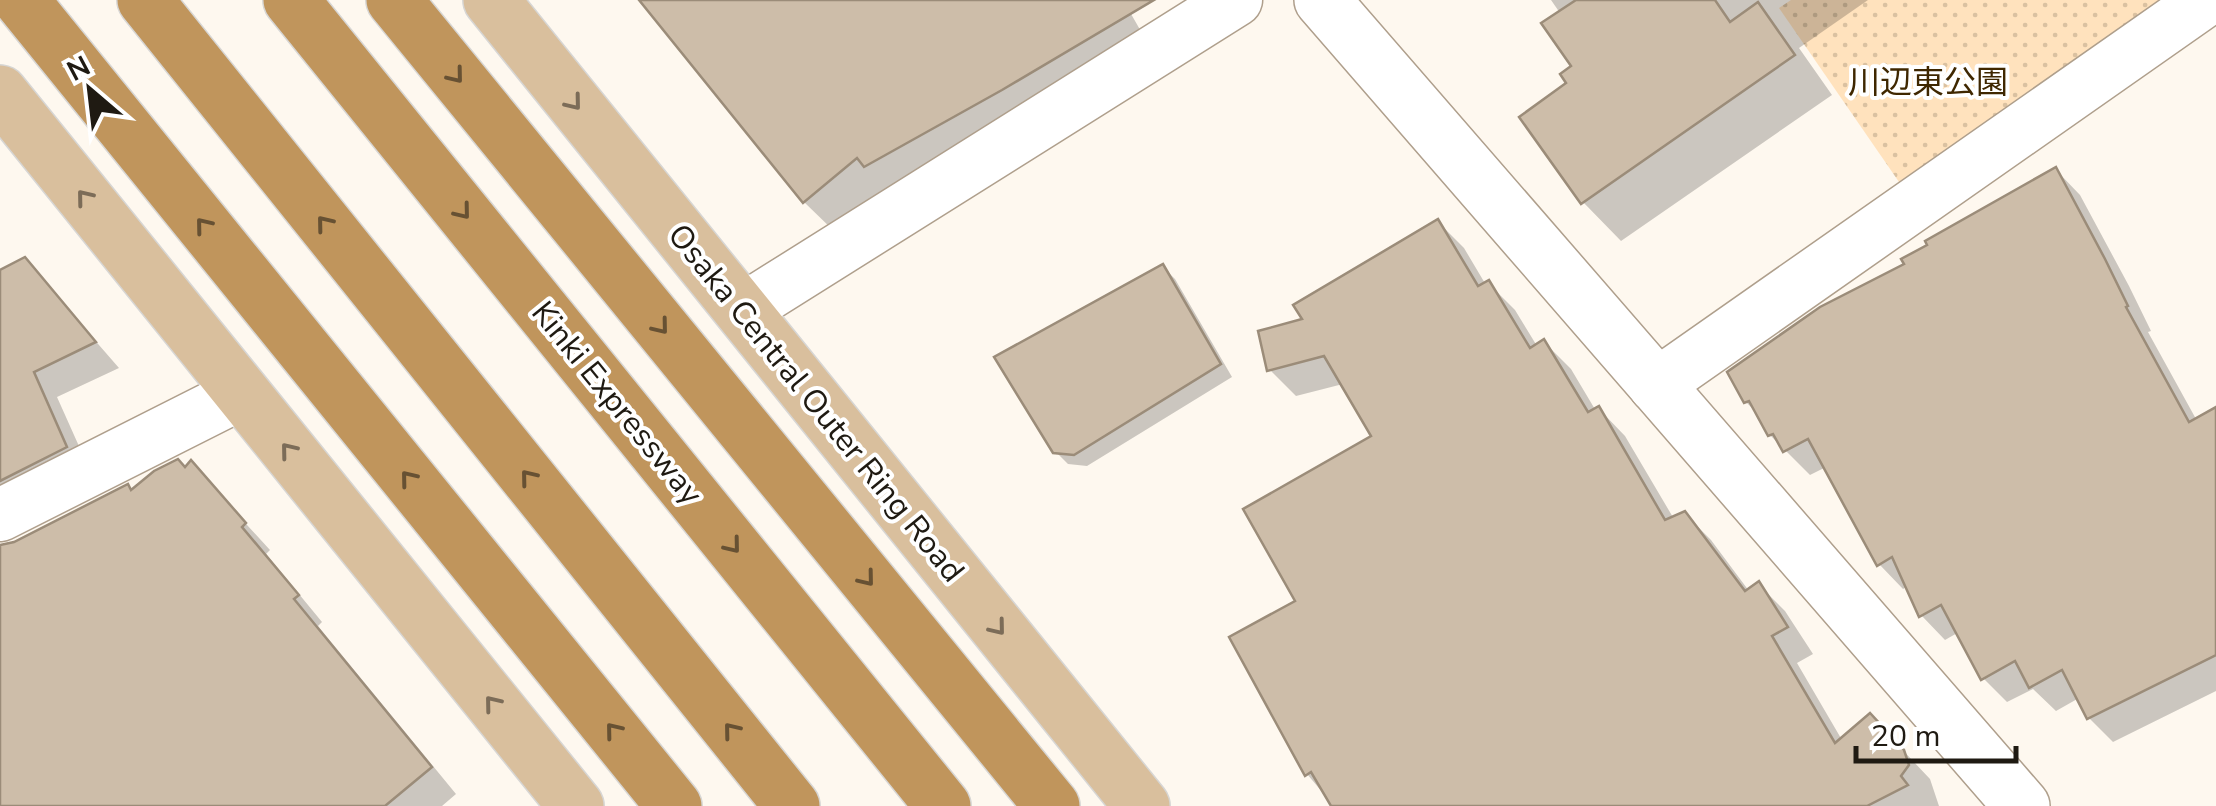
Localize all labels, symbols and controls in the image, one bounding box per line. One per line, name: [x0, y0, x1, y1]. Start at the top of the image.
north arrow: [40, 40, 140, 140]
text: N: [61, 47, 97, 91]
park label: 川辺東公園: [1848, 61, 2008, 104]
one-way arrow: [444, 64, 462, 82]
one-way arrow: [562, 92, 580, 110]
one-way arrow: [78, 190, 96, 208]
one-way arrow: [451, 201, 469, 219]
street label: Osaka Central Outer Ring Road: [658, 215, 974, 591]
one-way arrow: [318, 216, 336, 234]
one-way arrow: [197, 219, 215, 237]
street label: Kinki Expressway: [522, 292, 713, 514]
one-way arrow: [649, 316, 667, 334]
one-way arrow: [282, 443, 300, 461]
one-way arrow: [522, 470, 540, 488]
one-way arrow: [402, 471, 420, 489]
one-way arrow: [721, 535, 739, 553]
one-way arrow: [855, 567, 873, 585]
one-way arrow: [986, 617, 1004, 635]
one-way arrow: [486, 696, 504, 714]
scale bar: [1856, 701, 2016, 763]
text: 20 m: [1871, 716, 1940, 757]
one-way arrow: [725, 723, 743, 741]
one-way arrow: [607, 724, 625, 742]

